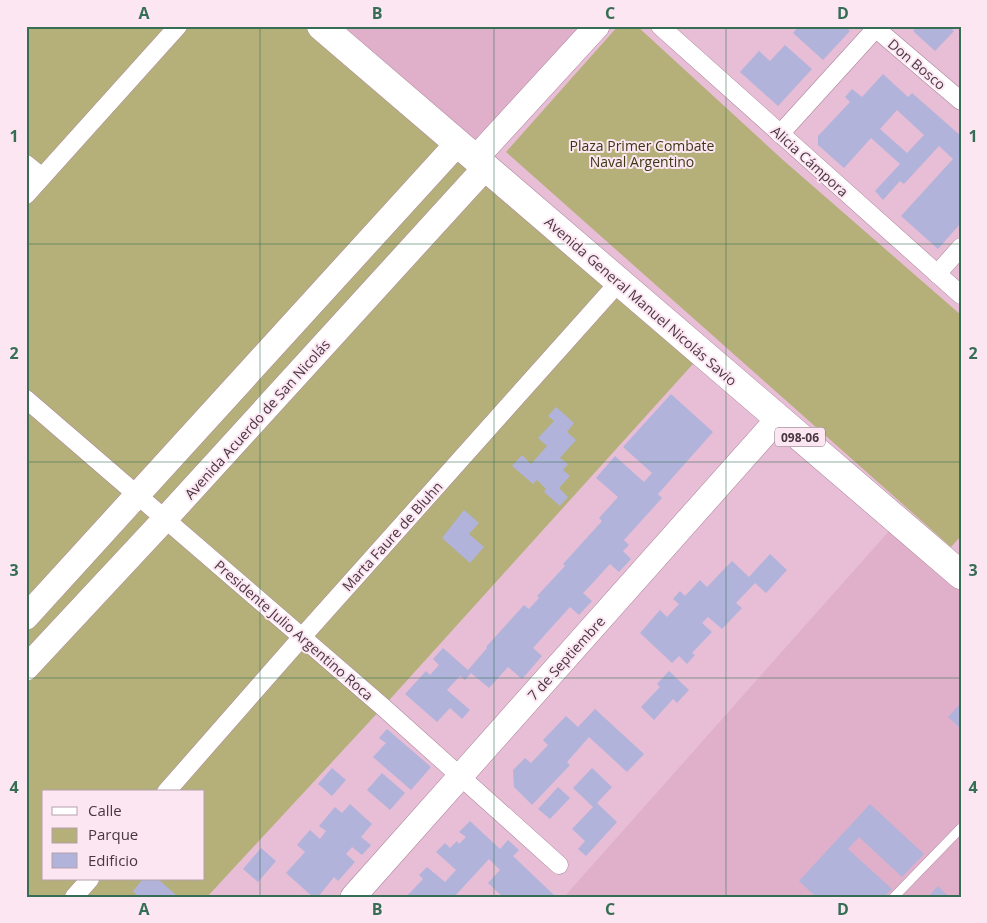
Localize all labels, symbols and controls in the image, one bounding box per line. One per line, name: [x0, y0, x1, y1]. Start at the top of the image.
text: A: [138, 2, 150, 24]
text: B: [372, 2, 382, 24]
text: C: [605, 2, 615, 24]
text: D: [837, 2, 849, 24]
street label: Don Bosco: [884, 34, 950, 94]
street label: Alicia Cámpora: [767, 121, 853, 201]
text: 1: [9, 125, 19, 147]
text: 1: [968, 125, 978, 147]
park label: Plaza Primer Combate Naval Argentino: [570, 136, 715, 171]
street label: Avenida General Manuel Nicolás Savio: [541, 212, 741, 390]
street label: Avenida Acuerdo de San Nicolás: [180, 335, 334, 503]
text: 2: [9, 342, 19, 364]
text: 2: [968, 342, 978, 364]
road number: 098-06: [775, 428, 825, 447]
street label: Marta Faure de Bluhn: [338, 477, 446, 595]
street label: Presidente Julio Argentino Roca: [211, 556, 377, 704]
text: 3: [9, 559, 19, 581]
text: 3: [968, 559, 978, 581]
street label: 7 de Septiembre: [523, 612, 609, 704]
text: 4: [9, 776, 19, 798]
text: 4: [968, 776, 978, 798]
legend: [42, 790, 205, 880]
text: Calle: [88, 800, 122, 820]
text: Parque: [88, 824, 138, 844]
text: Edificio: [88, 850, 138, 870]
text: A: [138, 898, 150, 920]
text: B: [372, 898, 382, 920]
text: C: [605, 898, 615, 920]
text: D: [837, 898, 849, 920]

